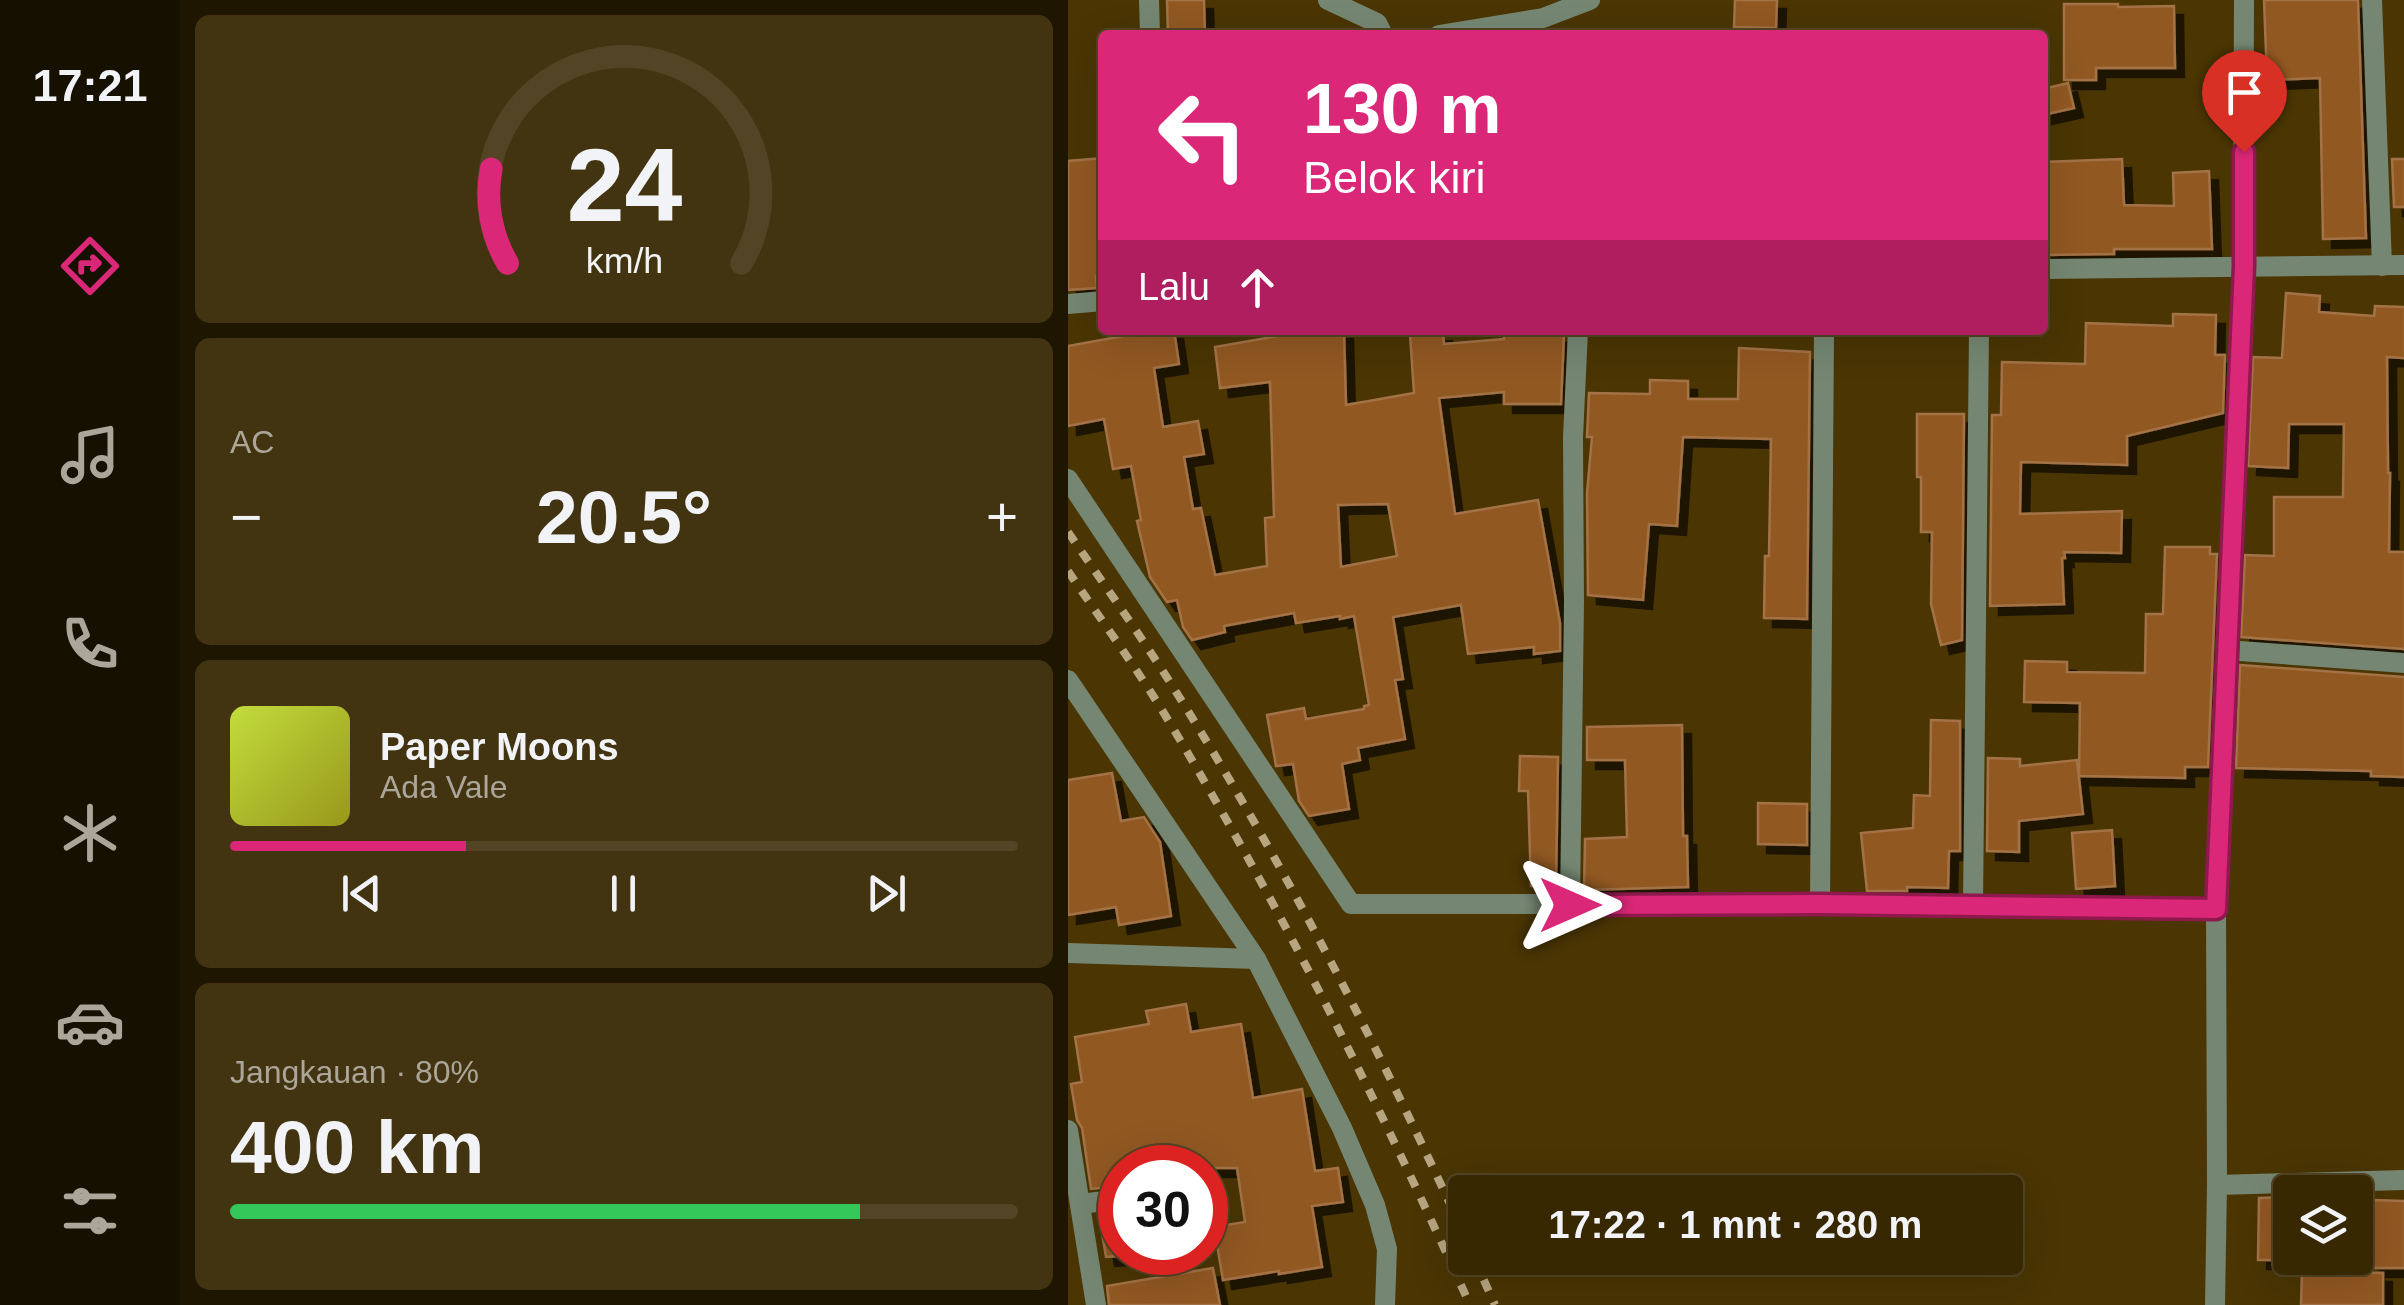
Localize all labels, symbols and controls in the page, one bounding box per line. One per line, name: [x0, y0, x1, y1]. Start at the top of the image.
pin: [2202, 50, 2287, 153]
text: 17:21: [32, 60, 148, 111]
icon: arrive: [2217, 65, 2272, 120]
icon: left: [1138, 70, 1268, 200]
text: 130 m: [1303, 70, 1501, 148]
text: 24: [566, 127, 682, 243]
text: Belok kiri: [1303, 152, 1486, 203]
icon: directions: [55, 231, 125, 301]
text: km/h: [585, 241, 663, 281]
icon: ahead: [1230, 260, 1285, 315]
text: Lalu: [1138, 266, 1210, 308]
icon: music: [55, 420, 125, 490]
text: AC: [230, 424, 274, 460]
text: 20.5°: [536, 475, 712, 559]
text: −: [230, 486, 262, 548]
text: +: [986, 486, 1018, 548]
icon: phone: [55, 609, 125, 679]
text: Paper Moons: [380, 726, 619, 768]
text: Ada Vale: [380, 769, 508, 805]
icon: climate: [55, 798, 125, 868]
position arrow: [1518, 853, 1622, 957]
icon: previous: [334, 866, 389, 921]
icon: pause: [596, 866, 651, 921]
icon: next: [859, 866, 914, 921]
icon: car: [55, 987, 125, 1057]
text: Jangkauan · 80%: [230, 1054, 479, 1090]
text: 400 km: [230, 1105, 484, 1189]
speed limit sign: 30: [1098, 1145, 1228, 1275]
map controls: [2273, 1175, 2373, 1275]
button: layers: [2273, 1175, 2373, 1275]
icon: filters: [55, 1176, 125, 1246]
text: 17:22 · 1 mnt · 280 m: [1549, 1204, 1922, 1246]

